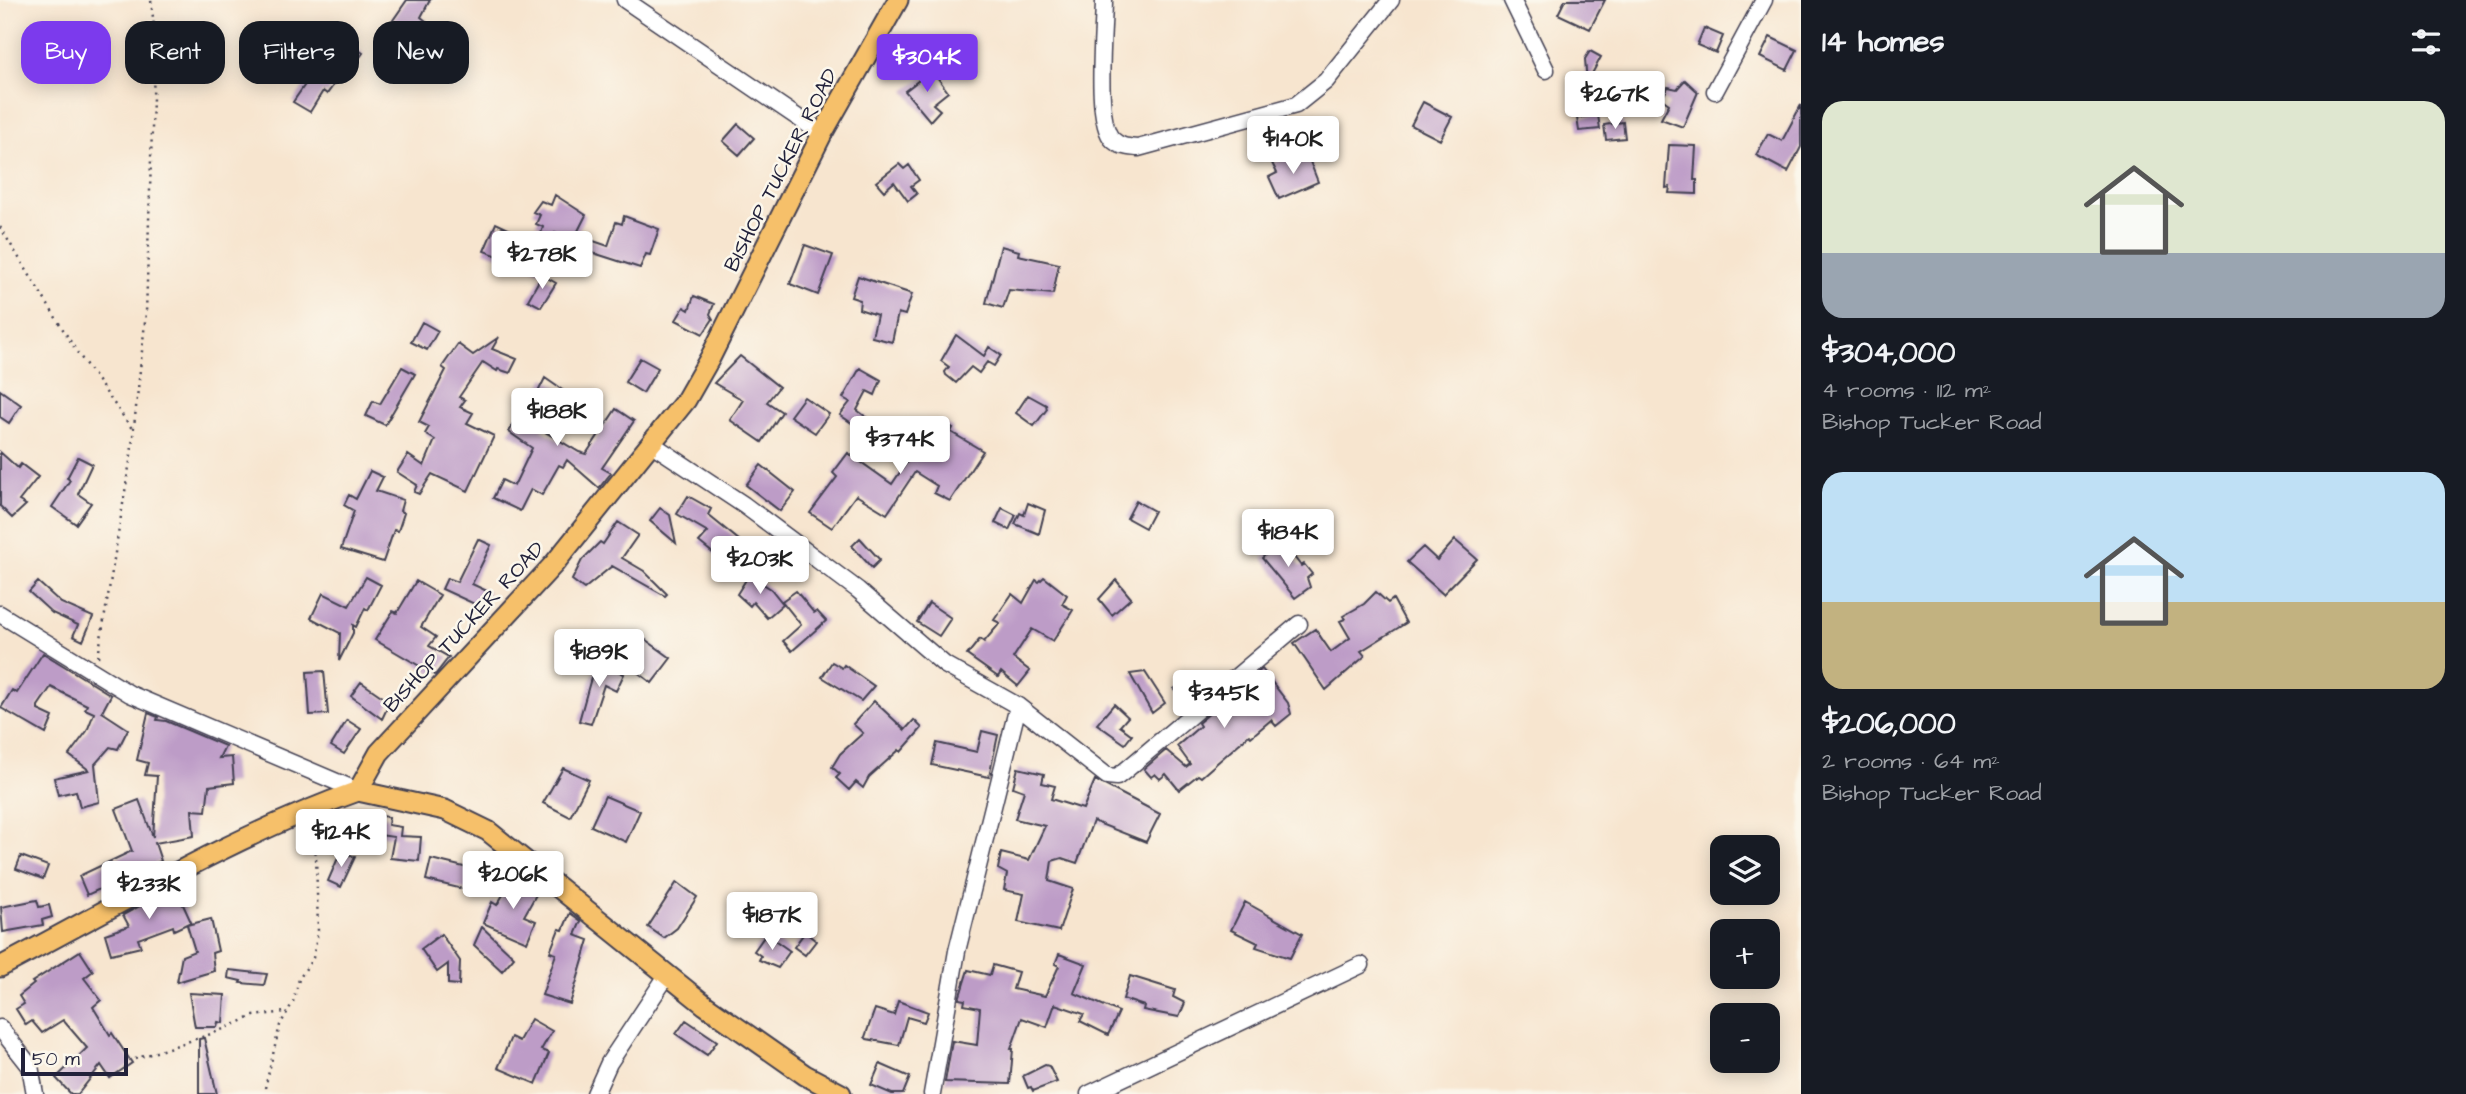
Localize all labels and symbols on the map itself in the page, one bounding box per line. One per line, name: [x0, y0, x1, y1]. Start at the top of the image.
pin: $304K: [878, 34, 976, 94]
street label: BISHOP TUCKER ROAD: [717, 63, 845, 277]
pin: $267K: [1566, 72, 1664, 131]
pin: $140K: [1244, 116, 1342, 176]
pin: $278K: [493, 232, 591, 291]
pin: $188K: [508, 388, 606, 448]
pin: $374K: [851, 416, 949, 476]
pin: $184K: [1239, 510, 1337, 569]
street label: BISHOP TUCKER ROAD: [377, 535, 551, 719]
pin: $203K: [711, 536, 809, 596]
pin: $189K: [550, 630, 648, 689]
pin: $345K: [1175, 670, 1273, 730]
pin: $124K: [292, 810, 390, 869]
pin: $206K: [464, 852, 562, 911]
pin: $233K: [100, 862, 198, 921]
pin: $187K: [723, 892, 821, 952]
scale bar: [21, 1045, 128, 1077]

